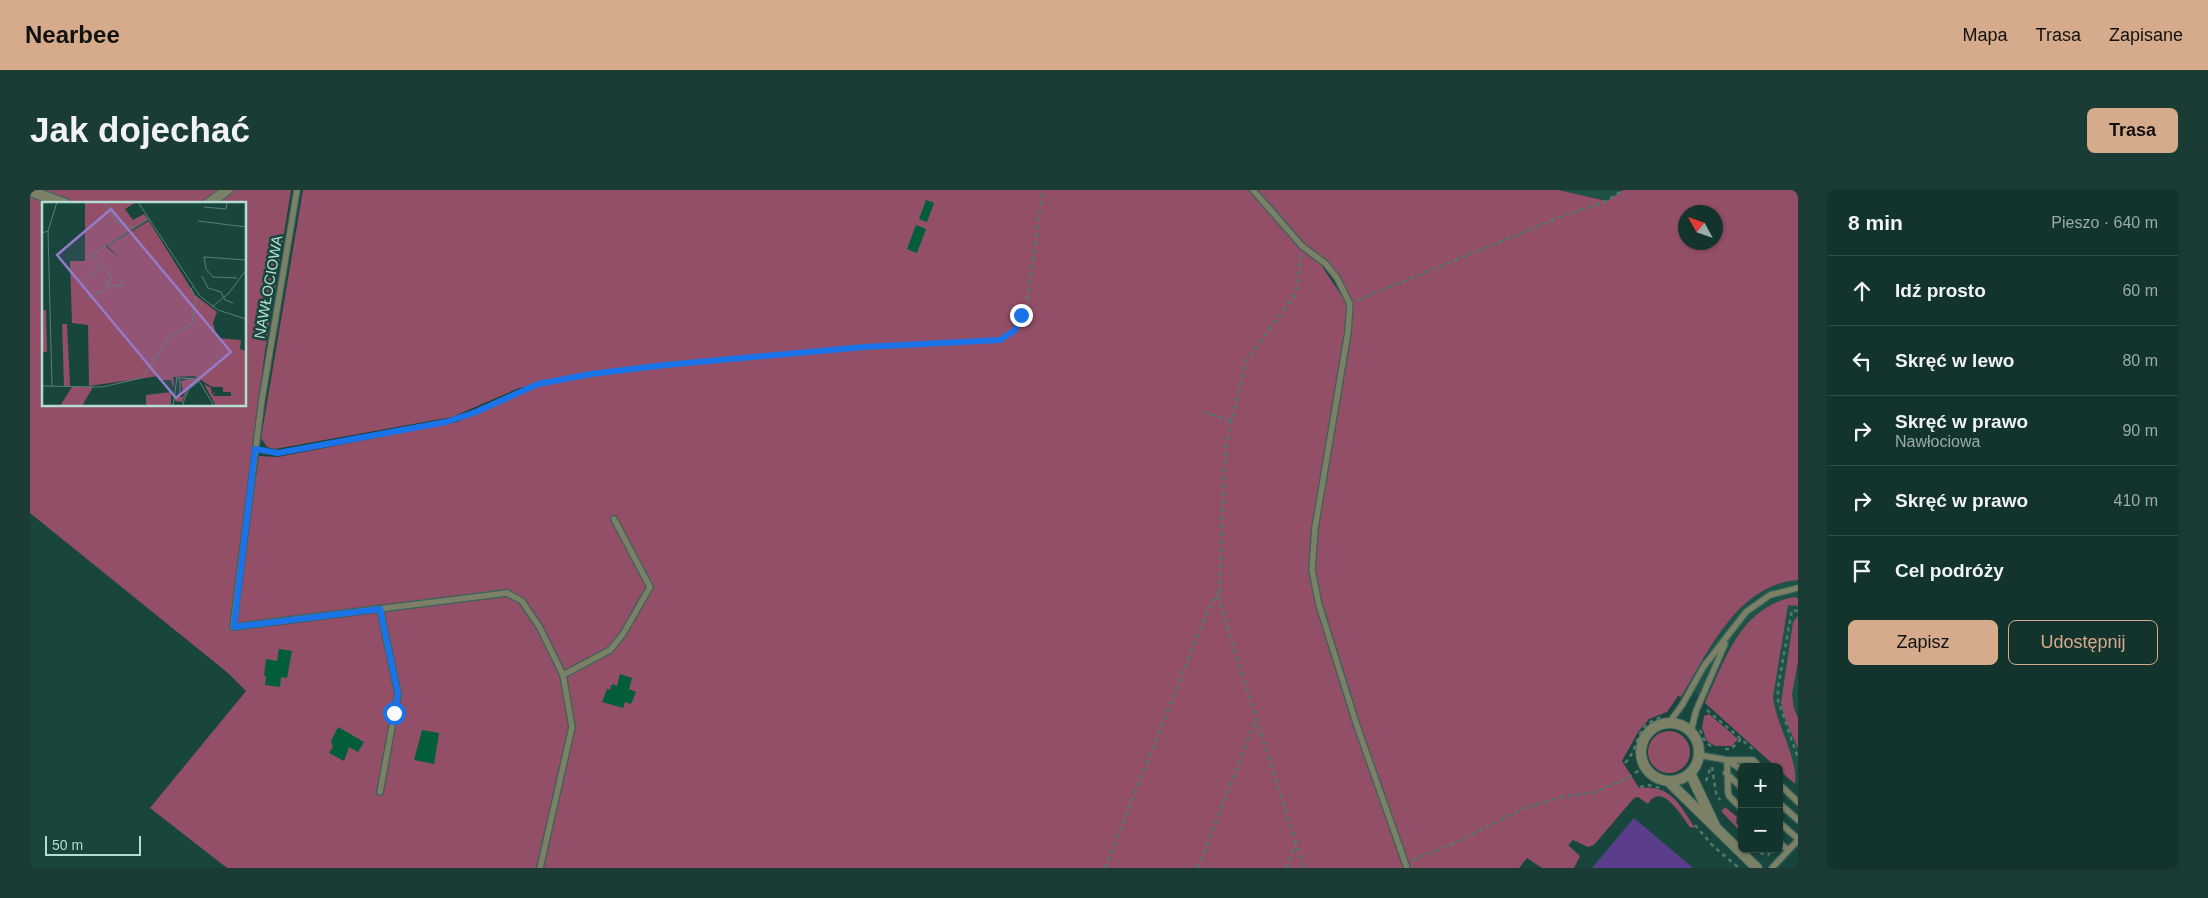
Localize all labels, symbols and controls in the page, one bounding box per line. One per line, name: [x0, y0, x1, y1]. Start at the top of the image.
text: Nearbee: [25, 21, 120, 48]
text: Mapa: [1963, 25, 2008, 45]
text: Trasa: [2036, 25, 2081, 45]
text: Zapisane: [2109, 25, 2183, 45]
button: Trasa: [2087, 108, 2178, 153]
text: Jak dojechać: [30, 110, 250, 149]
inset map: [42, 202, 246, 406]
north arrow: [1678, 205, 1723, 250]
text: 8 min: [1848, 211, 1903, 234]
text: Pieszo · 640 m: [2051, 214, 2158, 231]
street label: NAWŁOCIOWA: [251, 234, 285, 340]
icon: ahead: [1848, 277, 1876, 305]
text: Idź prosto: [1895, 280, 1986, 301]
text: 60 m: [2122, 282, 2158, 299]
route end: [1010, 304, 1033, 327]
icon: left: [1848, 347, 1876, 375]
text: Skręć w lewo: [1895, 350, 2014, 371]
text: 80 m: [2122, 352, 2158, 369]
text: Skręć w prawo: [1895, 411, 2028, 432]
icon: right: [1848, 417, 1876, 445]
text: 90 m: [2122, 422, 2158, 439]
text: Nawłociowa: [1895, 433, 1980, 450]
icon: right: [1848, 487, 1876, 515]
text: Skręć w prawo: [1895, 490, 2028, 511]
text: 410 m: [2114, 492, 2158, 509]
icon: arrive: [1848, 557, 1876, 585]
text: Cel podróży: [1895, 560, 2004, 581]
button: Zapisz: [1848, 620, 1998, 665]
button: Udostępnij: [2008, 620, 2158, 665]
route start: [383, 702, 406, 725]
map controls: [1738, 763, 1783, 853]
button: +: [1738, 763, 1783, 808]
button: −: [1738, 808, 1783, 853]
scale bar: [45, 833, 141, 856]
text: 50 m: [52, 837, 83, 853]

